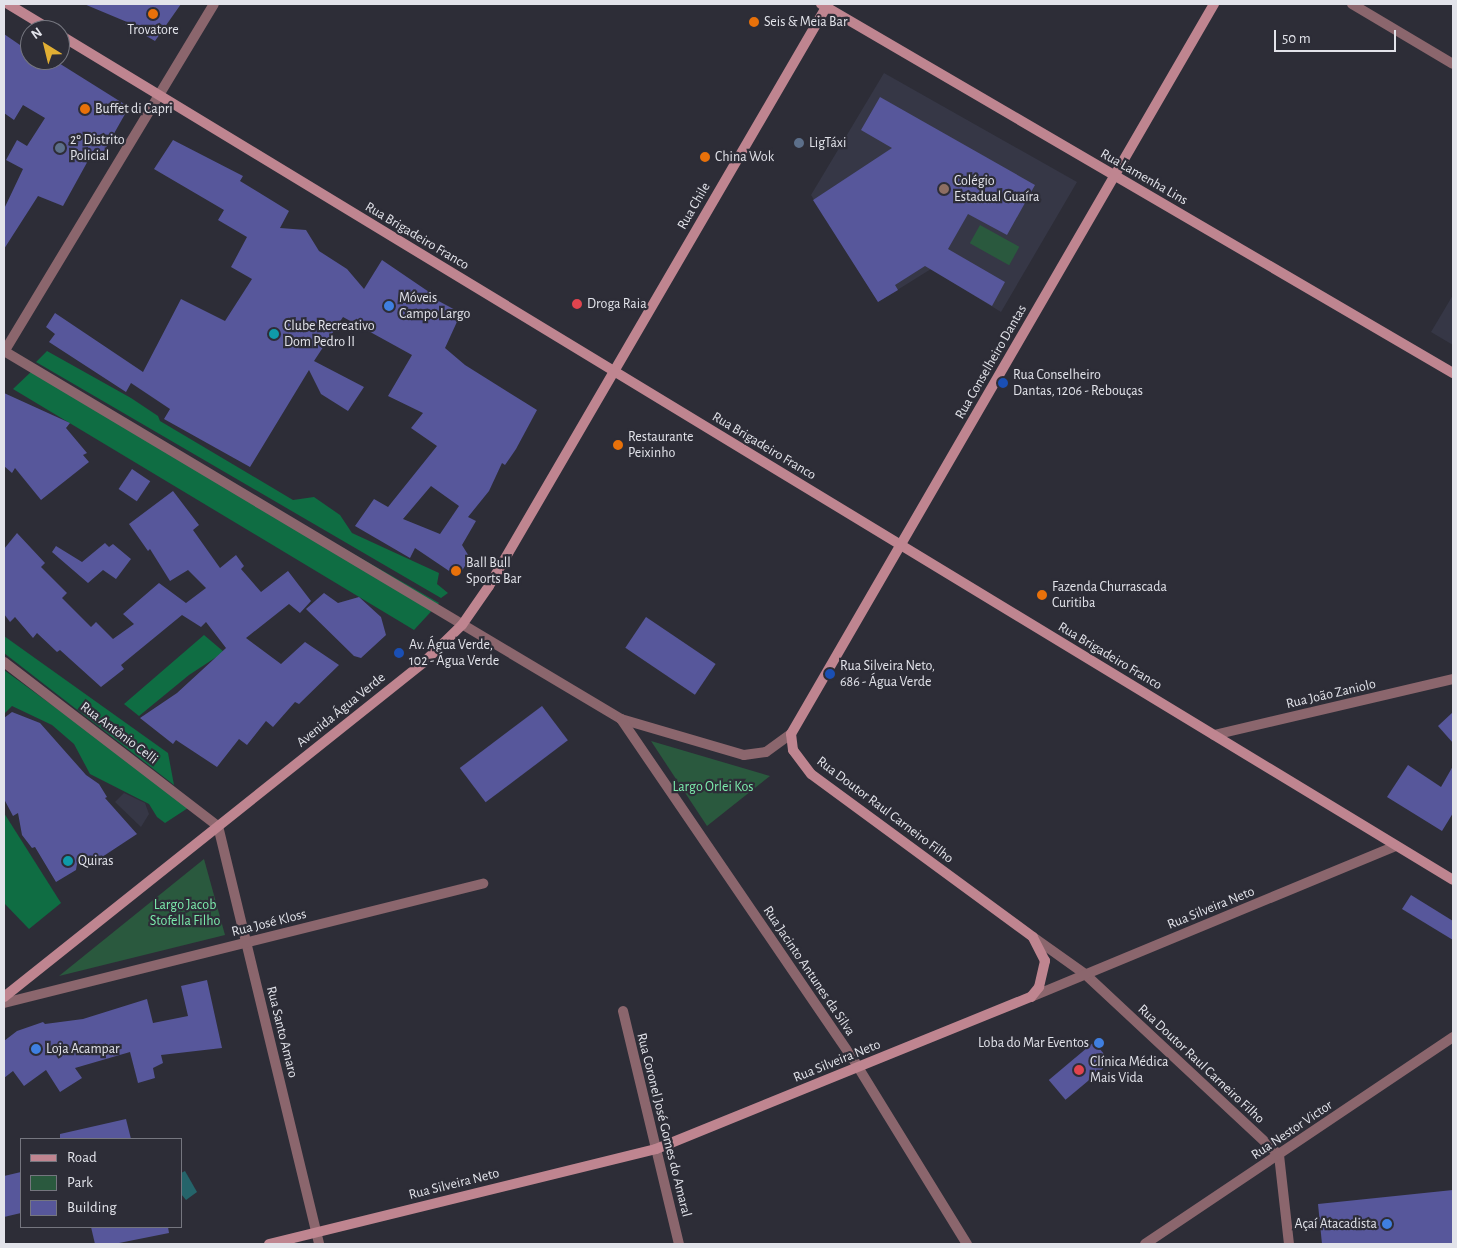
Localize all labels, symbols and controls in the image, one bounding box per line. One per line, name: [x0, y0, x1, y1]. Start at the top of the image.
marker: Trovatore: [147, 8, 159, 20]
place label: Seis & Meia Bar: [764, 14, 847, 30]
marker: Seis & Meia Bar: [748, 16, 760, 28]
north arrow: [20, 20, 70, 70]
scale bar: [1277, 20, 1400, 52]
place label: Trovatore: [127, 22, 179, 38]
text: N: [29, 25, 45, 42]
text: 50 m: [1282, 31, 1311, 46]
place label: Buffet di Capri: [95, 101, 173, 117]
marker: Buffet di Capri: [79, 103, 91, 115]
place label: 2º Distrito Policial: [70, 132, 125, 164]
place label: LigTáxi: [809, 135, 846, 151]
marker: LigTáxi: [793, 137, 805, 149]
marker: 2º Distrito Policial: [54, 142, 66, 154]
street label: Rua Lamenha Lins: [1097, 145, 1191, 209]
place label: China Wok: [715, 149, 774, 165]
marker: China Wok: [699, 151, 711, 163]
place label: Colégio Estadual Guaíra: [954, 173, 1039, 206]
street label: Rua Chile: [674, 180, 714, 232]
marker: Colégio Estadual Guaíra: [938, 183, 950, 195]
street label: Rua Brigadeiro Franco: [362, 198, 472, 274]
place label: Móveis Campo Largo: [399, 290, 470, 322]
place label: Droga Raia: [587, 296, 647, 312]
marker: Droga Raia: [571, 298, 583, 310]
marker: Móveis Campo Largo: [383, 300, 395, 312]
street label: Rua Conselheiro Dantas: [951, 302, 1031, 422]
place label: Clube Recreativo Dom Pedro II: [284, 318, 375, 351]
marker: Clube Recreativo Dom Pedro II: [268, 328, 280, 340]
place label: Rua Conselheiro Dantas, 1206 - Rebouças: [1013, 367, 1143, 400]
marker: Rua Conselheiro Dantas, 1206 - Rebouças: [997, 377, 1009, 389]
street label: Rua Brigadeiro Franco: [709, 408, 819, 484]
place label: Restaurante Peixinho: [628, 429, 693, 462]
marker: Restaurante Peixinho: [612, 439, 624, 451]
place label: Ball Bull Sports Bar: [466, 555, 521, 588]
marker: Ball Bull Sports Bar: [450, 565, 462, 577]
place label: Fazenda Churrascada Curitiba: [1052, 579, 1167, 612]
marker: Fazenda Churrascada Curitiba: [1036, 589, 1048, 601]
street label: Rua Brigadeiro Franco: [1055, 618, 1165, 694]
place label: Av. Água Verde, 102 - Água Verde: [409, 637, 499, 670]
marker: Av. Água Verde, 102 - Água Verde: [393, 647, 405, 659]
place label: Rua Silveira Neto, 686 - Água Verde: [840, 658, 935, 690]
marker: Rua Silveira Neto, 686 - Água Verde: [824, 668, 836, 680]
street label: Avenida Água Verde: [293, 669, 389, 751]
street label: Rua João Zaniolo: [1285, 676, 1377, 712]
street label: Rua Antônio Celli: [77, 698, 161, 768]
street label: Rua Doutor Raul Carneiro Filho: [813, 753, 957, 867]
park label: Largo Orlei Kos: [672, 779, 754, 795]
place label: Quiras: [78, 853, 114, 869]
marker: Quiras: [62, 855, 74, 867]
street label: Rua Silveira Neto: [1165, 883, 1257, 933]
park label: Largo Jacob Stofella Filho: [150, 897, 220, 930]
street label: Rua Jacinto Antunes da Silva: [759, 903, 859, 1039]
street label: Rua José Kloss: [230, 906, 308, 940]
street label: Rua Santo Amaro: [263, 985, 301, 1079]
street label: Rua Doutor Raul Carneiro Filho: [1134, 1001, 1268, 1127]
street label: Rua Coronel José Gomes do Amaral: [633, 1031, 695, 1219]
place label: Loba do Mar Eventos: [978, 1035, 1089, 1051]
street label: Rua Silveira Neto: [791, 1036, 883, 1086]
marker: Loba do Mar Eventos: [1093, 1037, 1105, 1049]
place label: Loja Acampar: [46, 1041, 120, 1057]
marker: Loja Acampar: [30, 1043, 42, 1055]
place label: Clínica Médica Mais Vida: [1090, 1054, 1168, 1086]
marker: Clínica Médica Mais Vida: [1072, 1063, 1086, 1077]
street label: Rua Nestor Victor: [1248, 1097, 1336, 1163]
legend: [20, 1138, 182, 1228]
text: Road: [67, 1150, 97, 1165]
street label: Rua Silveira Neto: [407, 1165, 501, 1203]
text: Park: [67, 1175, 93, 1190]
text: Building: [67, 1200, 117, 1215]
place label: Açaí Atacadista: [1295, 1216, 1377, 1232]
marker: Açaí Atacadista: [1381, 1218, 1393, 1230]

